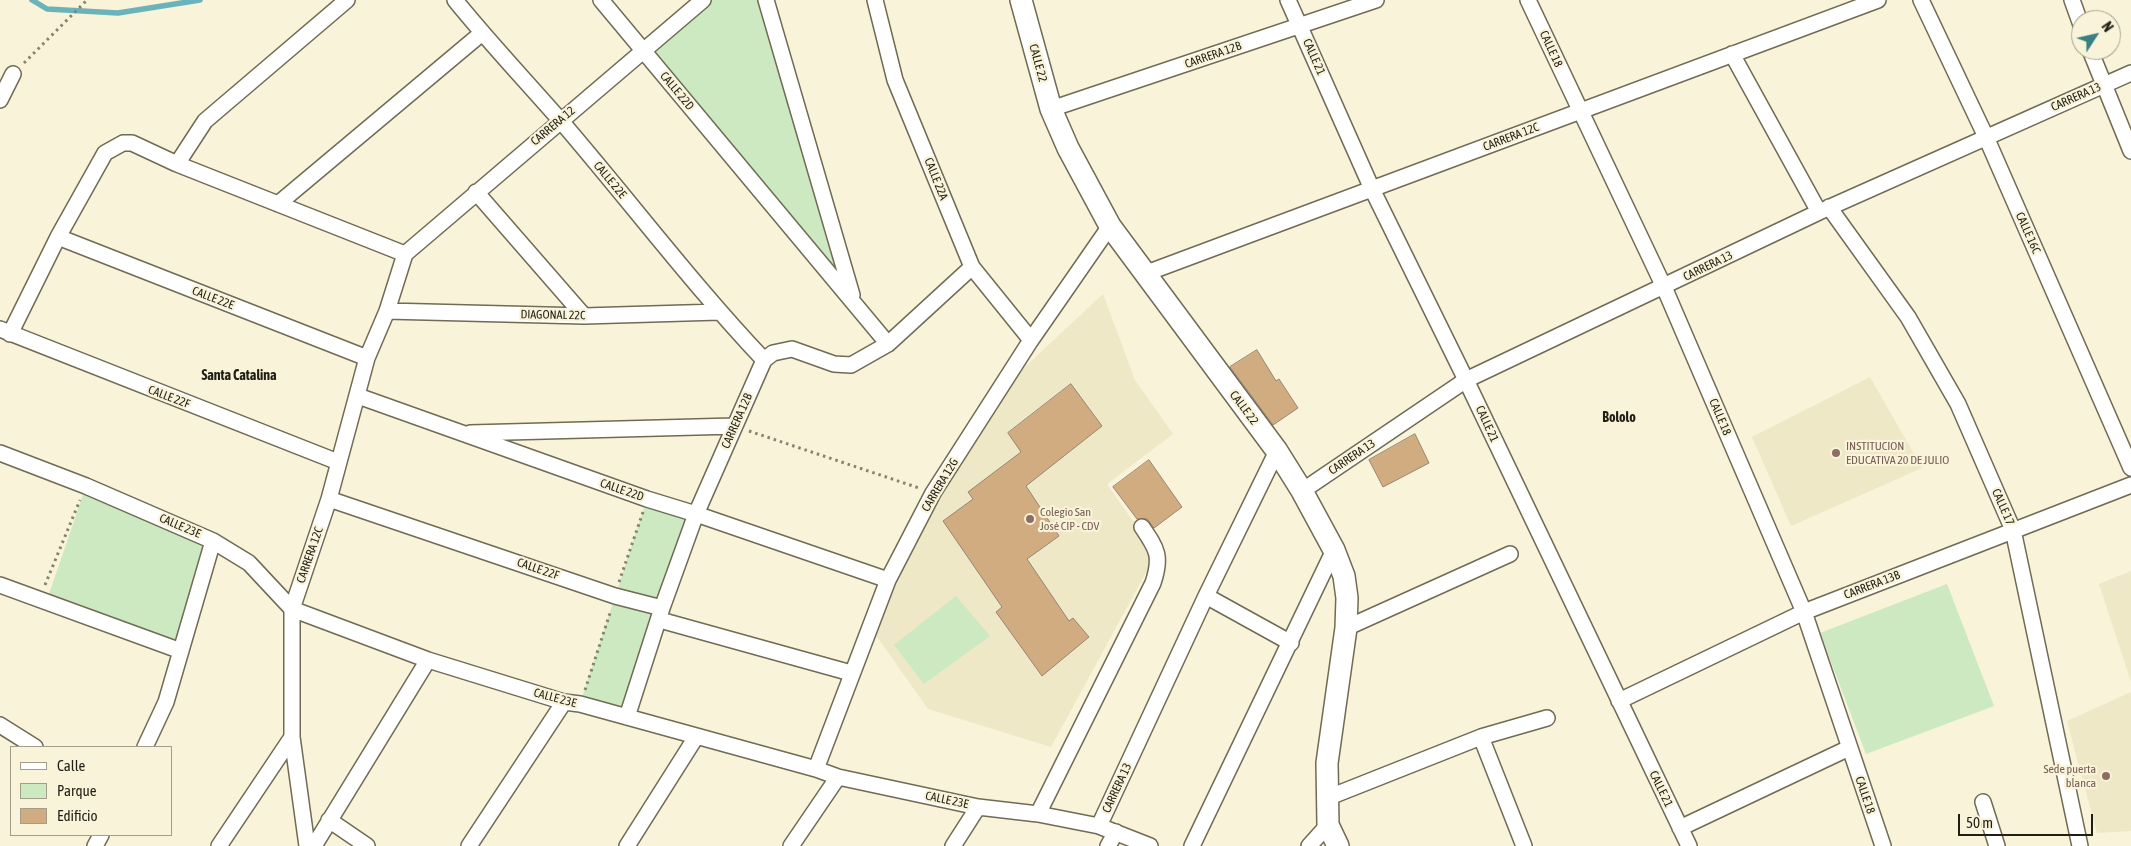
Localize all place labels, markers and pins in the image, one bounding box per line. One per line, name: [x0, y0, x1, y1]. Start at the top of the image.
place label: INSTITUCION EDUCATIVA 20 DE JULIO: [1846, 439, 1949, 467]
marker: INSTITUCION EDUCATIVA 20 DE JULIO: [1830, 447, 1842, 459]
place label: Colegio San José CIP - CDV: [1040, 505, 1099, 533]
marker: Colegio San José CIP - CDV: [1024, 513, 1036, 525]
place label: Sede puerta blanca: [2043, 762, 2096, 790]
marker: Sede puerta blanca: [2100, 770, 2112, 782]

